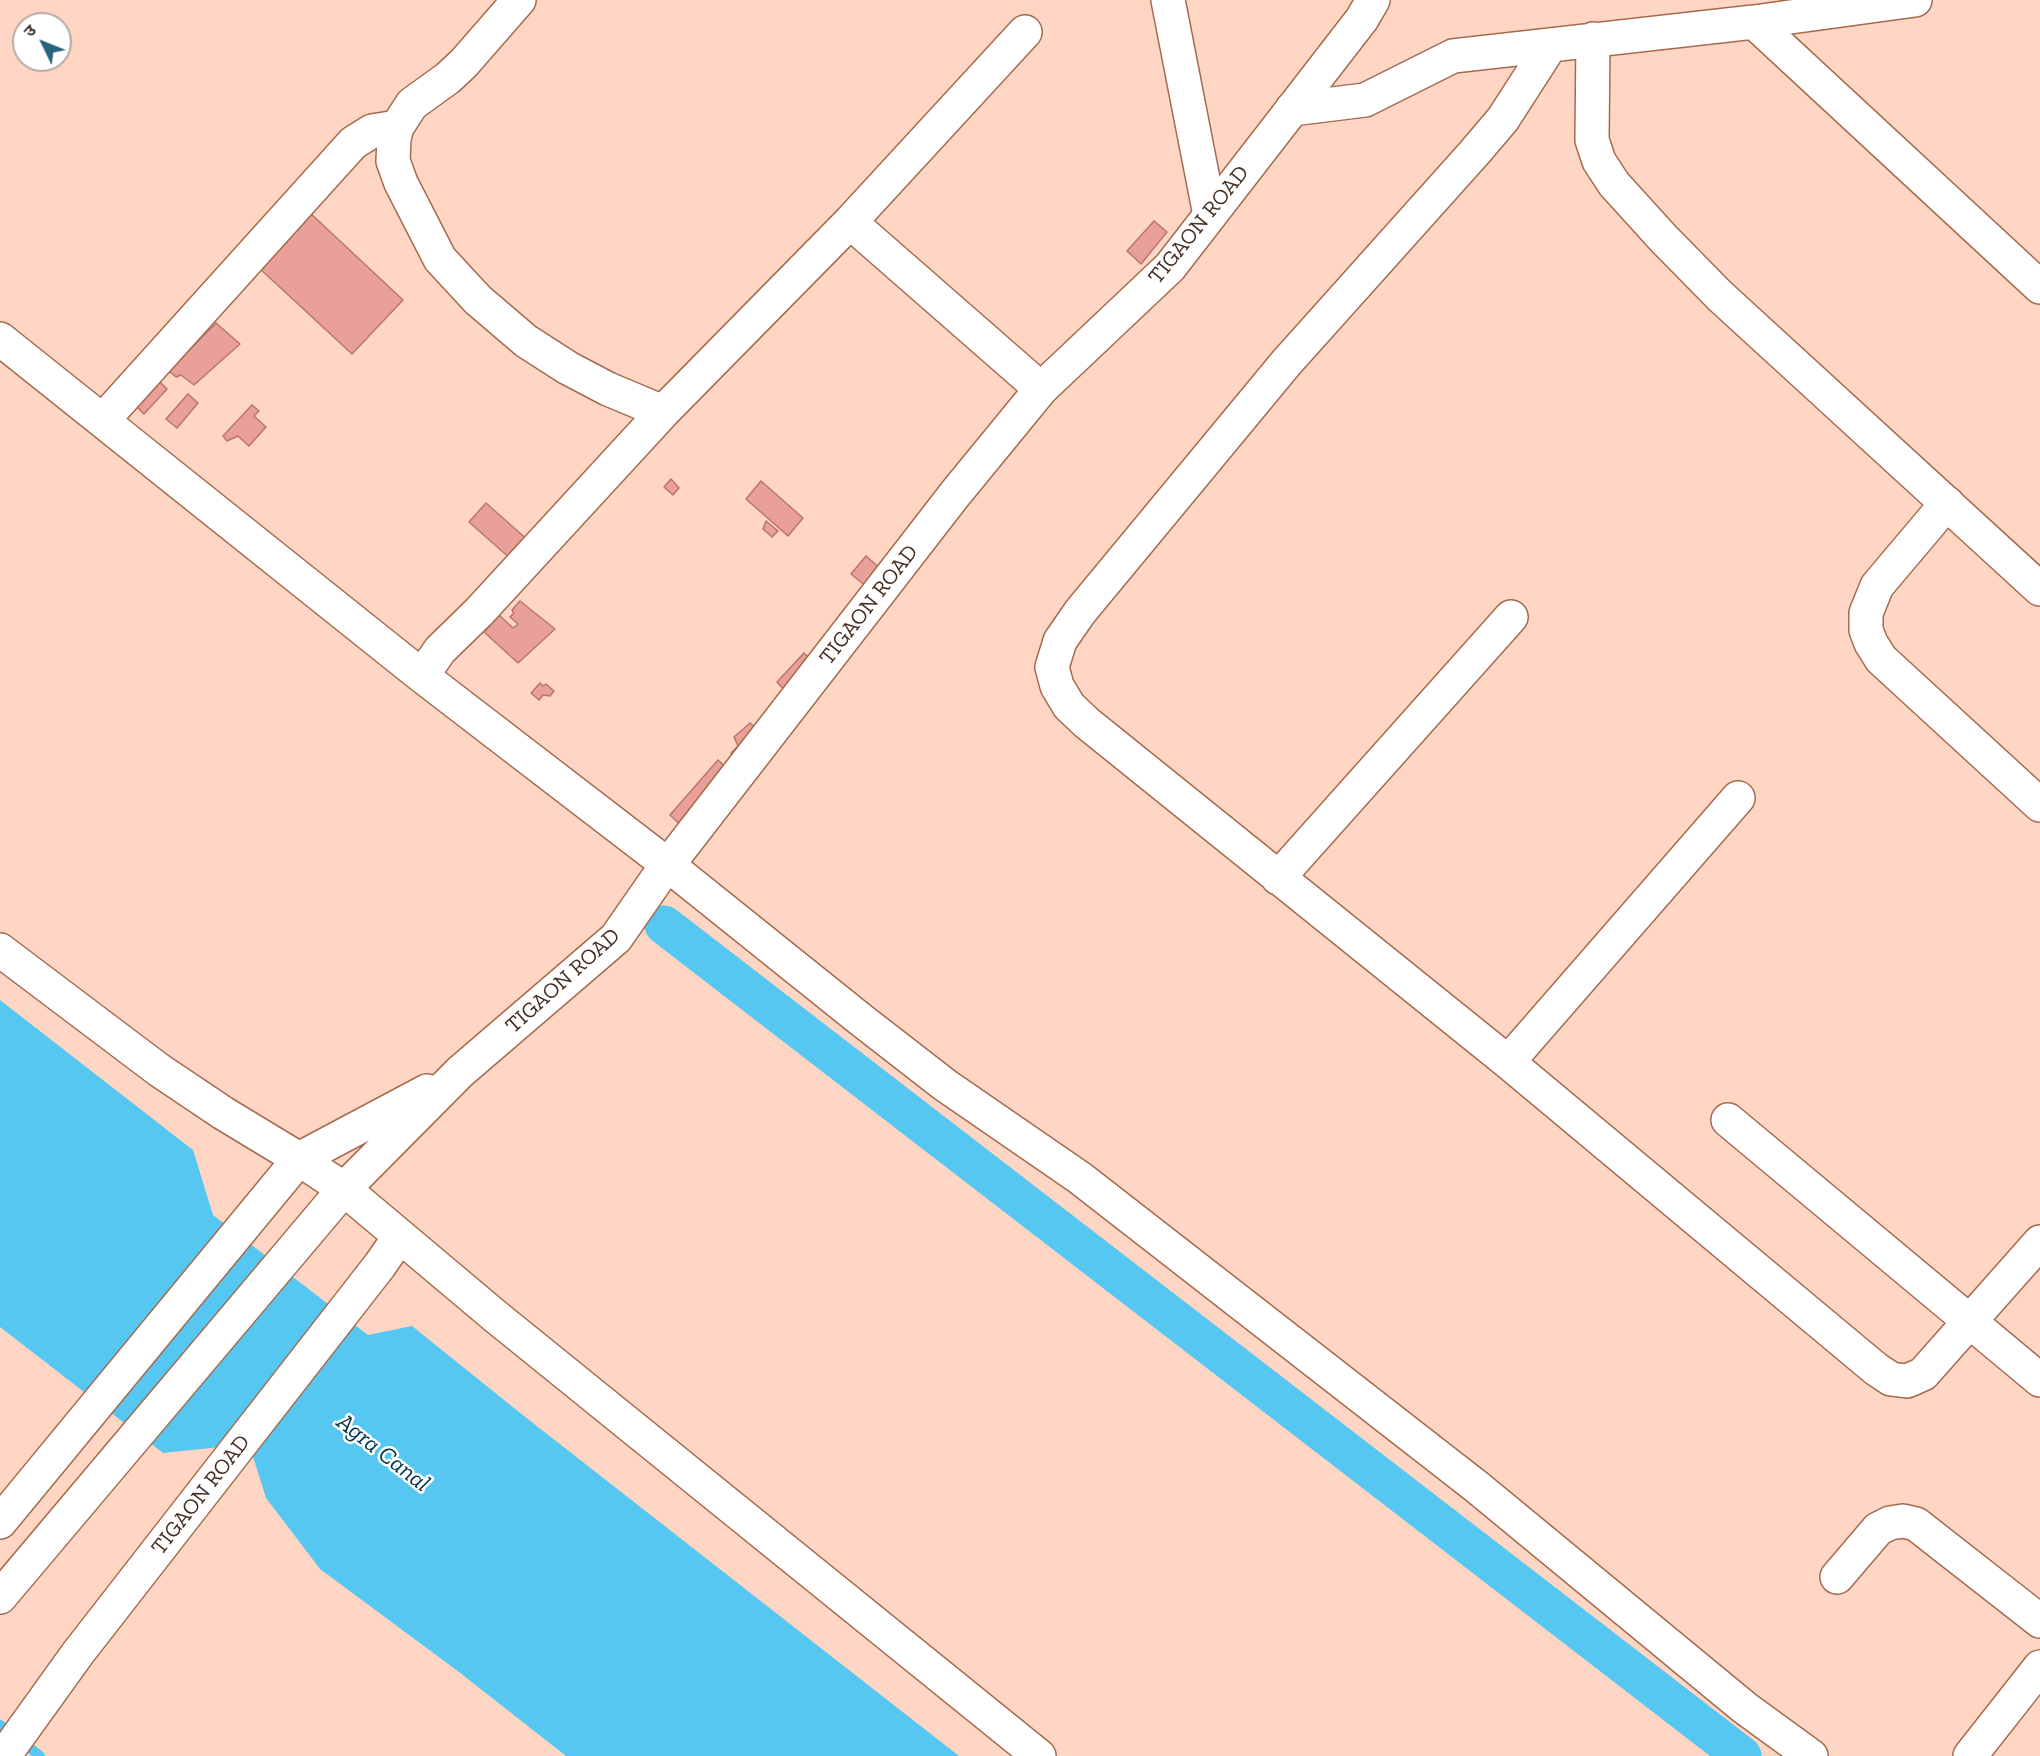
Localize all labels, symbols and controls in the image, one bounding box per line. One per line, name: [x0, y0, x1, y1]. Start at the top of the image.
north arrow: [12, 12, 72, 72]
text: उ: [20, 21, 40, 41]
street label: TIGAON ROAD: [1143, 160, 1255, 290]
street label: TIGAON ROAD: [814, 540, 924, 670]
street label: TIGAON ROAD: [500, 923, 626, 1039]
water label: Agra Canal: [331, 1408, 435, 1498]
street label: TIGAON ROAD: [146, 1430, 256, 1560]

